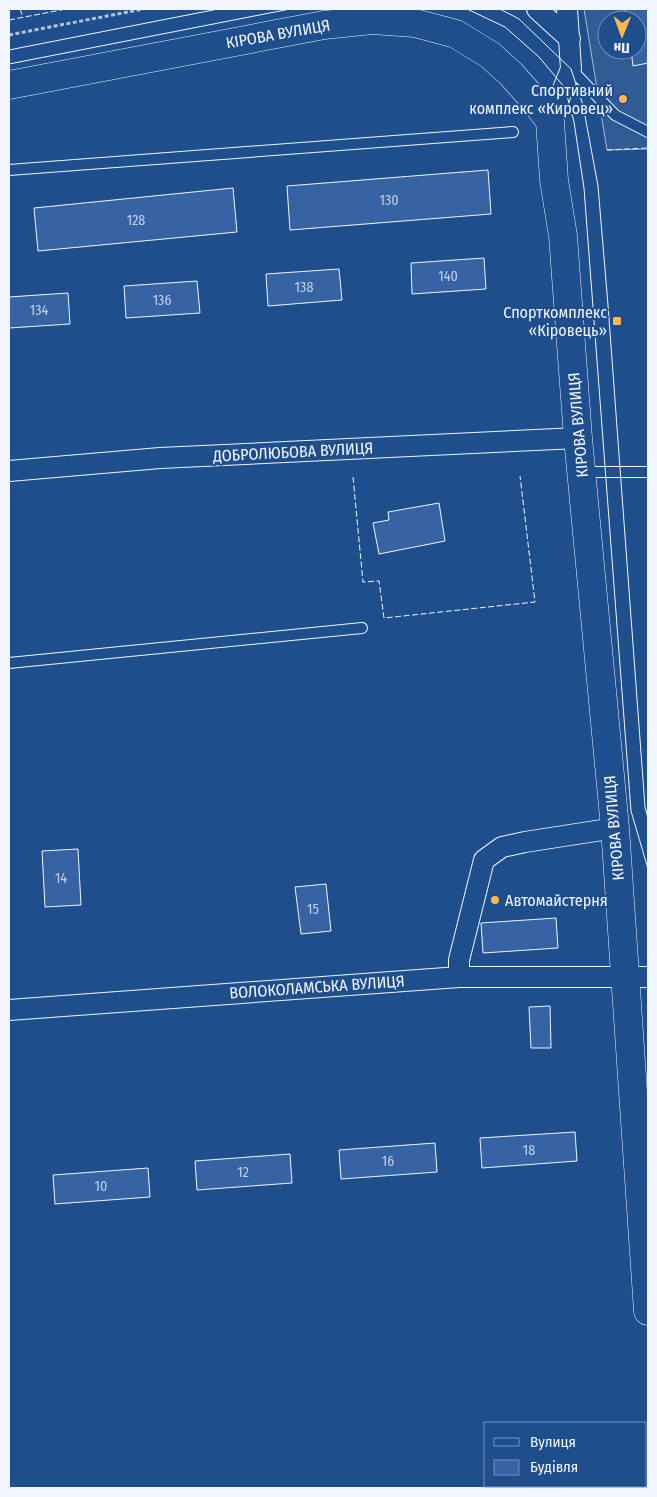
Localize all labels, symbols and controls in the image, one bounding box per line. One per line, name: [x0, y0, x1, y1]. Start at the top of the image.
north arrow: [597, 10, 647, 60]
street label: КІРОВА ВУЛИЦЯ: [224, 15, 332, 53]
text: Пн: [614, 39, 630, 56]
place label: Cпортивний комплекс «Кировец»: [469, 81, 613, 118]
marker: Cпортивний комплекс «Кировец»: [617, 93, 629, 105]
house number: 130: [379, 192, 399, 209]
house number: 128: [127, 212, 145, 229]
house number: 140: [438, 268, 458, 285]
house number: 138: [295, 279, 313, 296]
house number: 136: [153, 292, 171, 309]
house number: 134: [30, 302, 48, 319]
place label: Спорткомплекс «Кіровець»: [503, 303, 607, 340]
marker: Спорткомплекс «Кіровець»: [611, 315, 623, 327]
street label: КІРОВА ВУЛИЦЯ: [564, 372, 592, 478]
street label: ДОБРОЛЮБОВА ВУЛИЦЯ: [211, 438, 374, 466]
street label: КІРОВА ВУЛИЦЯ: [600, 775, 628, 881]
house number: 14: [55, 870, 67, 887]
place label: Автомайстерня: [505, 891, 608, 910]
marker: Автомайстерня: [489, 894, 501, 906]
house number: 15: [307, 901, 319, 918]
street label: ВОЛОКОЛАМСЬКА ВУЛИЦЯ: [229, 971, 405, 1003]
house number: 18: [523, 1142, 535, 1159]
house number: 16: [382, 1153, 394, 1170]
house number: 12: [237, 1164, 249, 1181]
house number: 10: [95, 1178, 107, 1195]
legend: [484, 1422, 647, 1487]
text: Вулиця: [530, 1433, 576, 1451]
text: Будівля: [530, 1458, 578, 1476]

